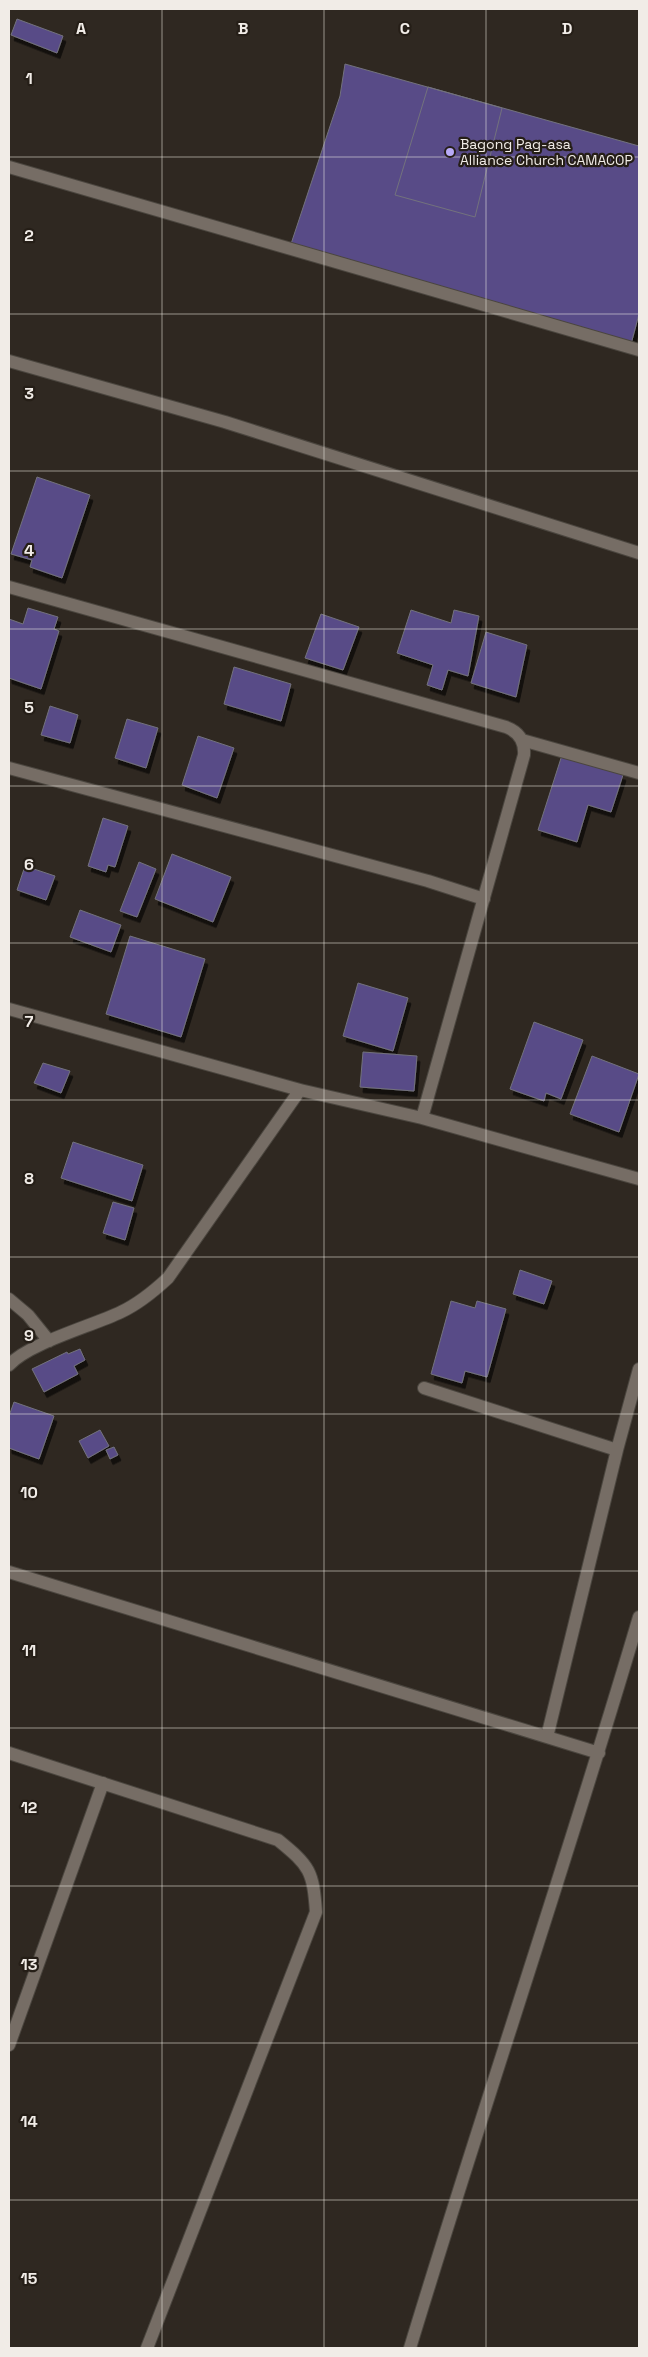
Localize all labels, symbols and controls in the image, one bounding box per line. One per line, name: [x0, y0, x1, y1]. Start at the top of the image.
text: A: [76, 18, 86, 39]
text: B: [238, 18, 248, 39]
text: C: [400, 18, 410, 39]
text: D: [562, 18, 572, 39]
text: 1: [25, 68, 33, 89]
place label: Bagong Pag-asa Alliance Church CAMACOP: [460, 135, 633, 169]
marker: Bagong Pag-asa Alliance Church CAMACOP: [444, 146, 456, 158]
text: 2: [24, 225, 34, 246]
text: 3: [24, 383, 34, 404]
text: 4: [24, 540, 34, 561]
text: 5: [24, 697, 34, 718]
text: 6: [24, 854, 34, 875]
text: 7: [25, 1011, 34, 1032]
text: 8: [24, 1168, 34, 1189]
text: 9: [24, 1325, 34, 1346]
text: 10: [20, 1482, 38, 1503]
text: 11: [22, 1640, 36, 1661]
text: 12: [21, 1797, 37, 1818]
text: 13: [21, 1954, 38, 1975]
text: 14: [20, 2111, 38, 2132]
text: 15: [21, 2268, 38, 2289]

